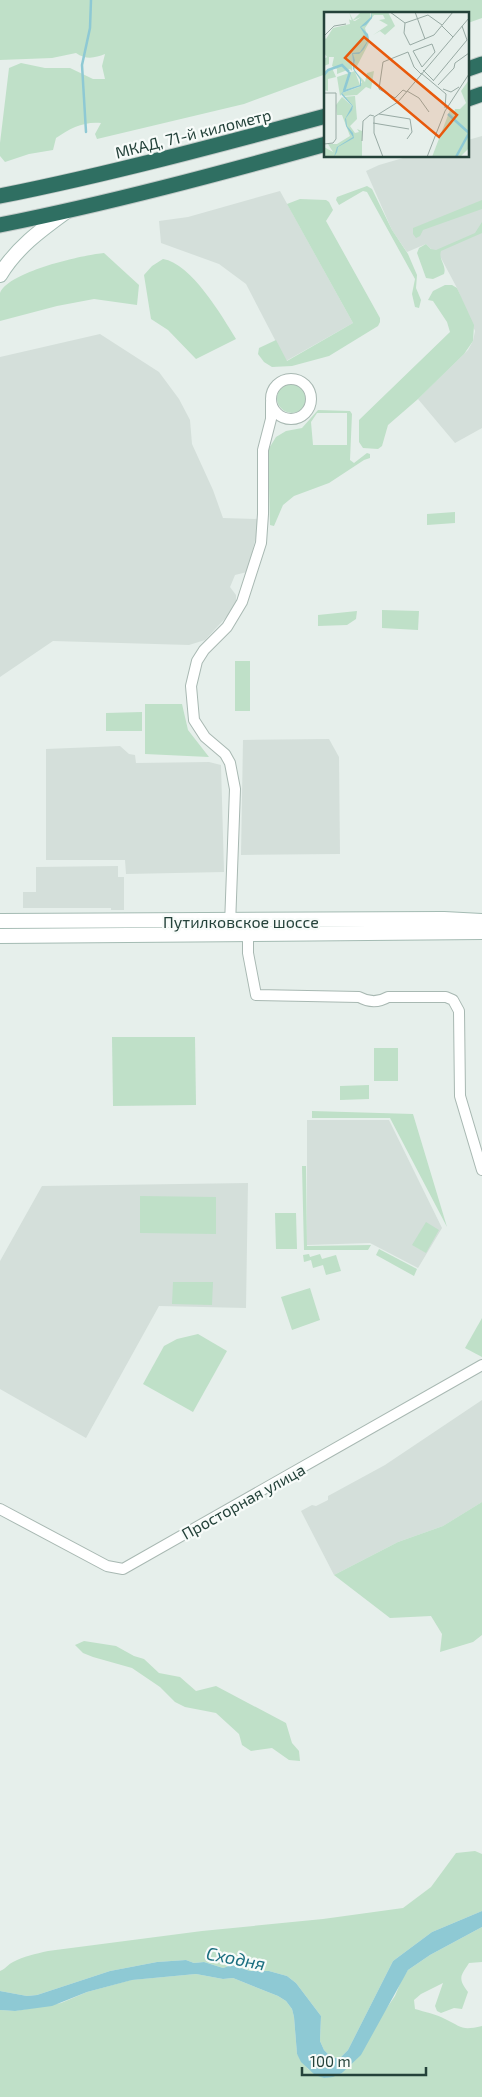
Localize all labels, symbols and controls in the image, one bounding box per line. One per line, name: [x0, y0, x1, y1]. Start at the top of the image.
inset map: [324, 12, 470, 158]
street label: МКАД, 71-й километр: [113, 104, 273, 162]
street label: Путилковское шоссе: [163, 912, 319, 932]
street label: Просторная улица: [178, 1459, 309, 1544]
water label: Сходня: [204, 1941, 268, 1975]
scale bar: [302, 2044, 426, 2076]
text: 100 m: [310, 2052, 351, 2070]

